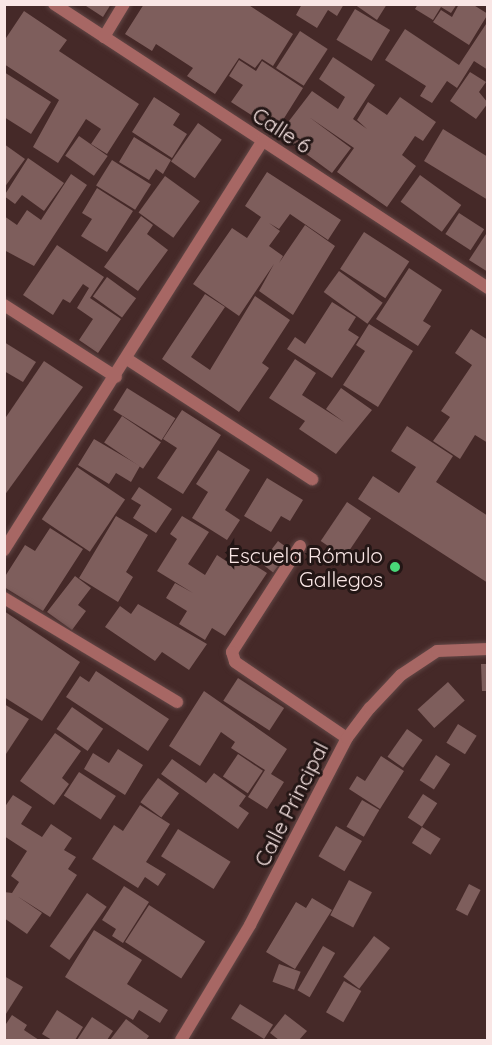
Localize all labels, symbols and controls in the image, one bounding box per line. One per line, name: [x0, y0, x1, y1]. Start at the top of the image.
street label: Calle 6: [248, 102, 316, 158]
place label: Escuela Rómulo Gallegos: [228, 542, 383, 592]
marker: Escuela Rómulo Gallegos: [388, 560, 402, 574]
street label: Calle Principal: [249, 738, 333, 870]

